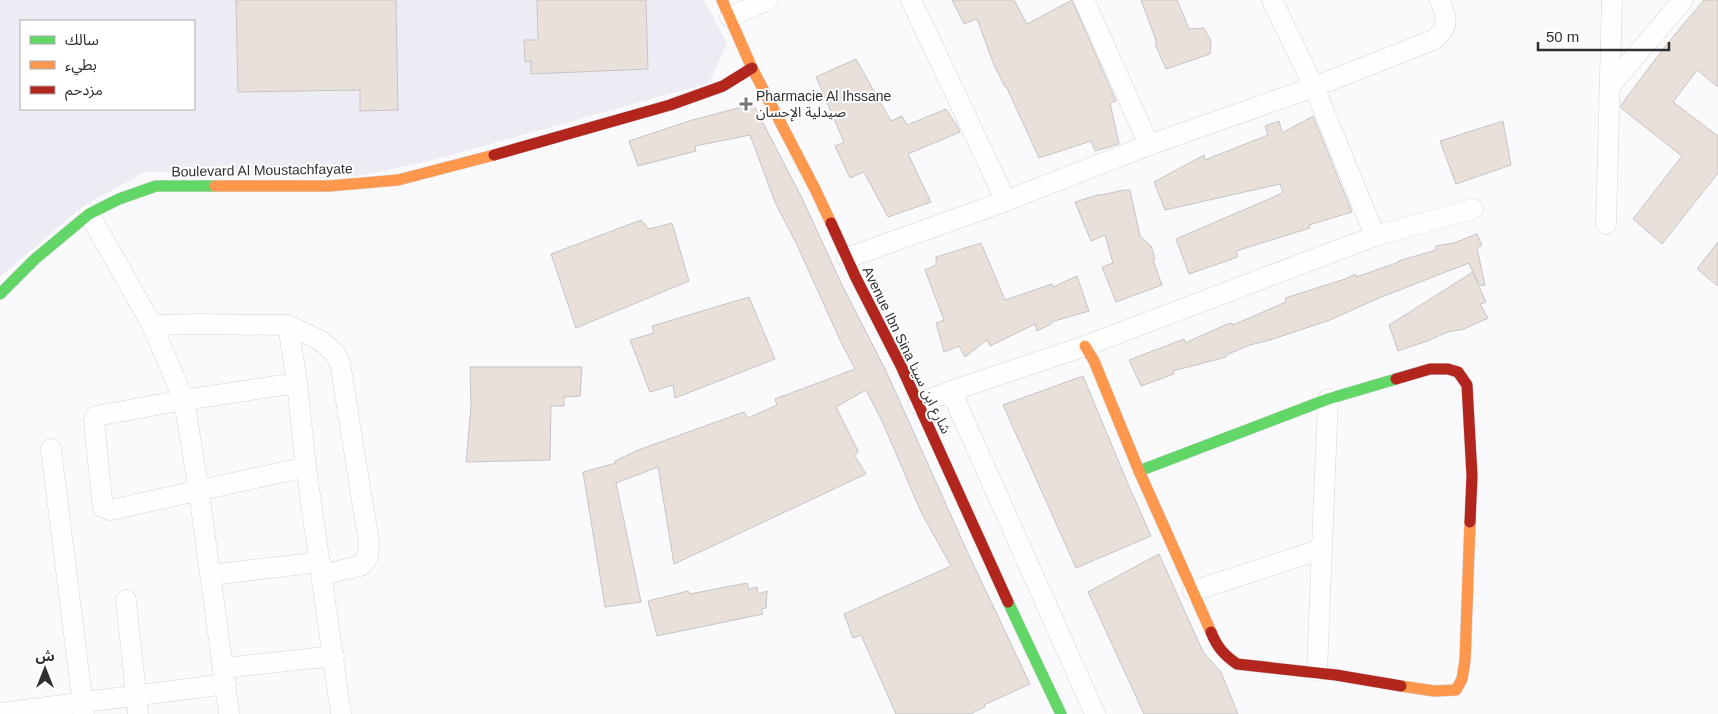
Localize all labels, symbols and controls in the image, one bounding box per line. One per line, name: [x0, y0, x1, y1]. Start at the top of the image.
legend: [20, 20, 195, 110]
scale bar: [1538, 20, 1669, 52]
text: 50 m: [1546, 28, 1579, 45]
text: سالك: [65, 31, 99, 48]
text: بطيء: [65, 56, 97, 76]
text: مزدحم: [65, 81, 103, 101]
place label: Pharmacie Al Ihssane صيدلية الإحسان: [756, 88, 892, 122]
marker: Pharmacie Al Ihssane صيدلية الإحسان: [740, 98, 752, 110]
street label: Boulevard Al Moustachfayate: [171, 160, 353, 180]
street label: Avenue Ibn Sina شارع ابن سينا: [857, 264, 954, 437]
north arrow: [20, 644, 70, 694]
text: ش: [35, 648, 55, 664]

